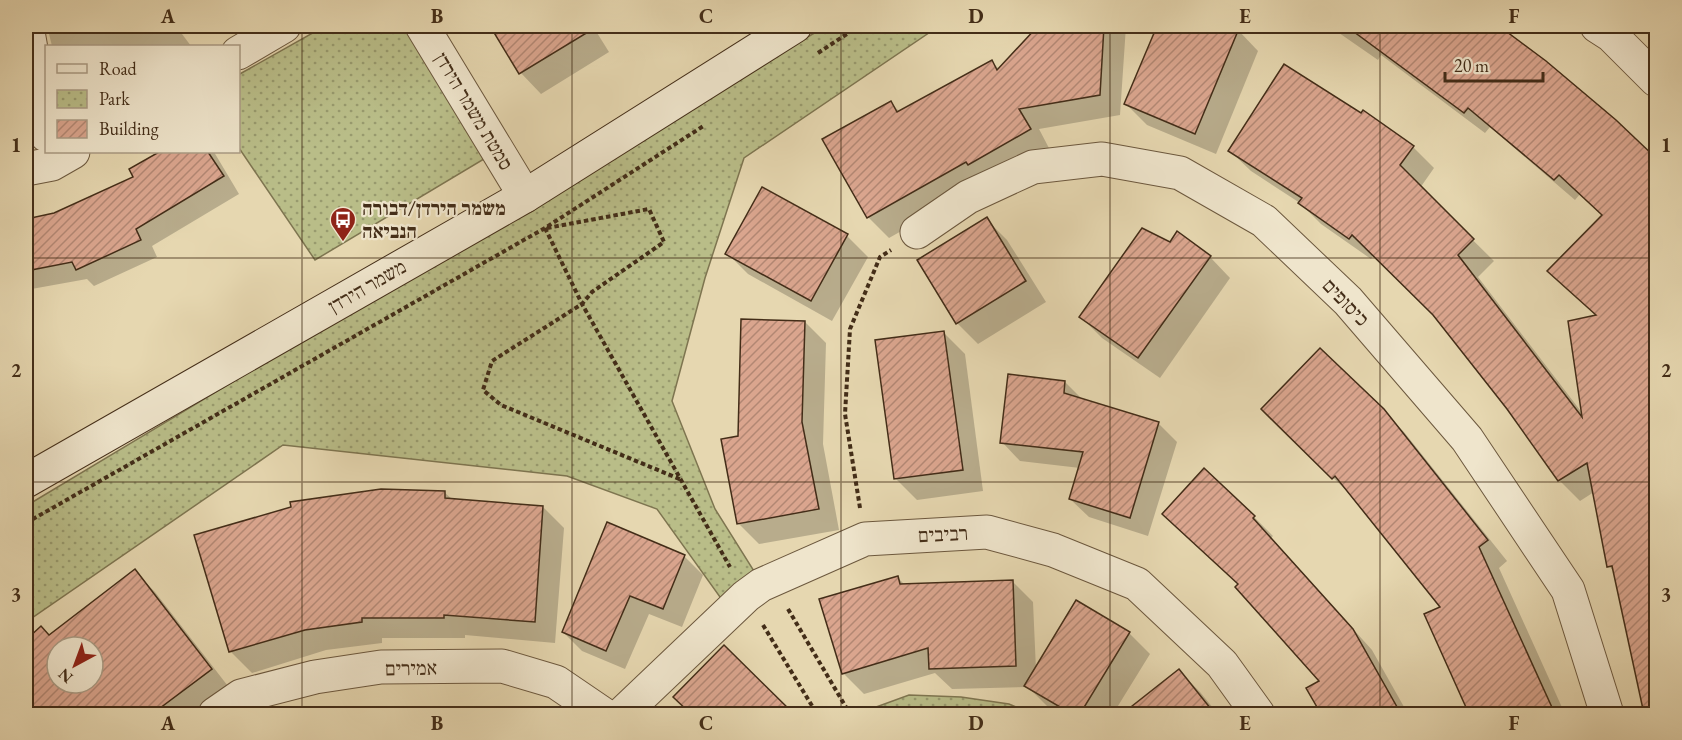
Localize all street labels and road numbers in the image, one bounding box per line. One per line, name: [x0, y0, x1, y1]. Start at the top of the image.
street label: סמטת משמר הירדן: [429, 47, 519, 175]
street label: משמר הירדן: [323, 253, 411, 319]
street label: כיסופים: [1317, 272, 1375, 332]
street label: רביבים: [917, 520, 969, 548]
street label: אמירים: [385, 655, 437, 681]

